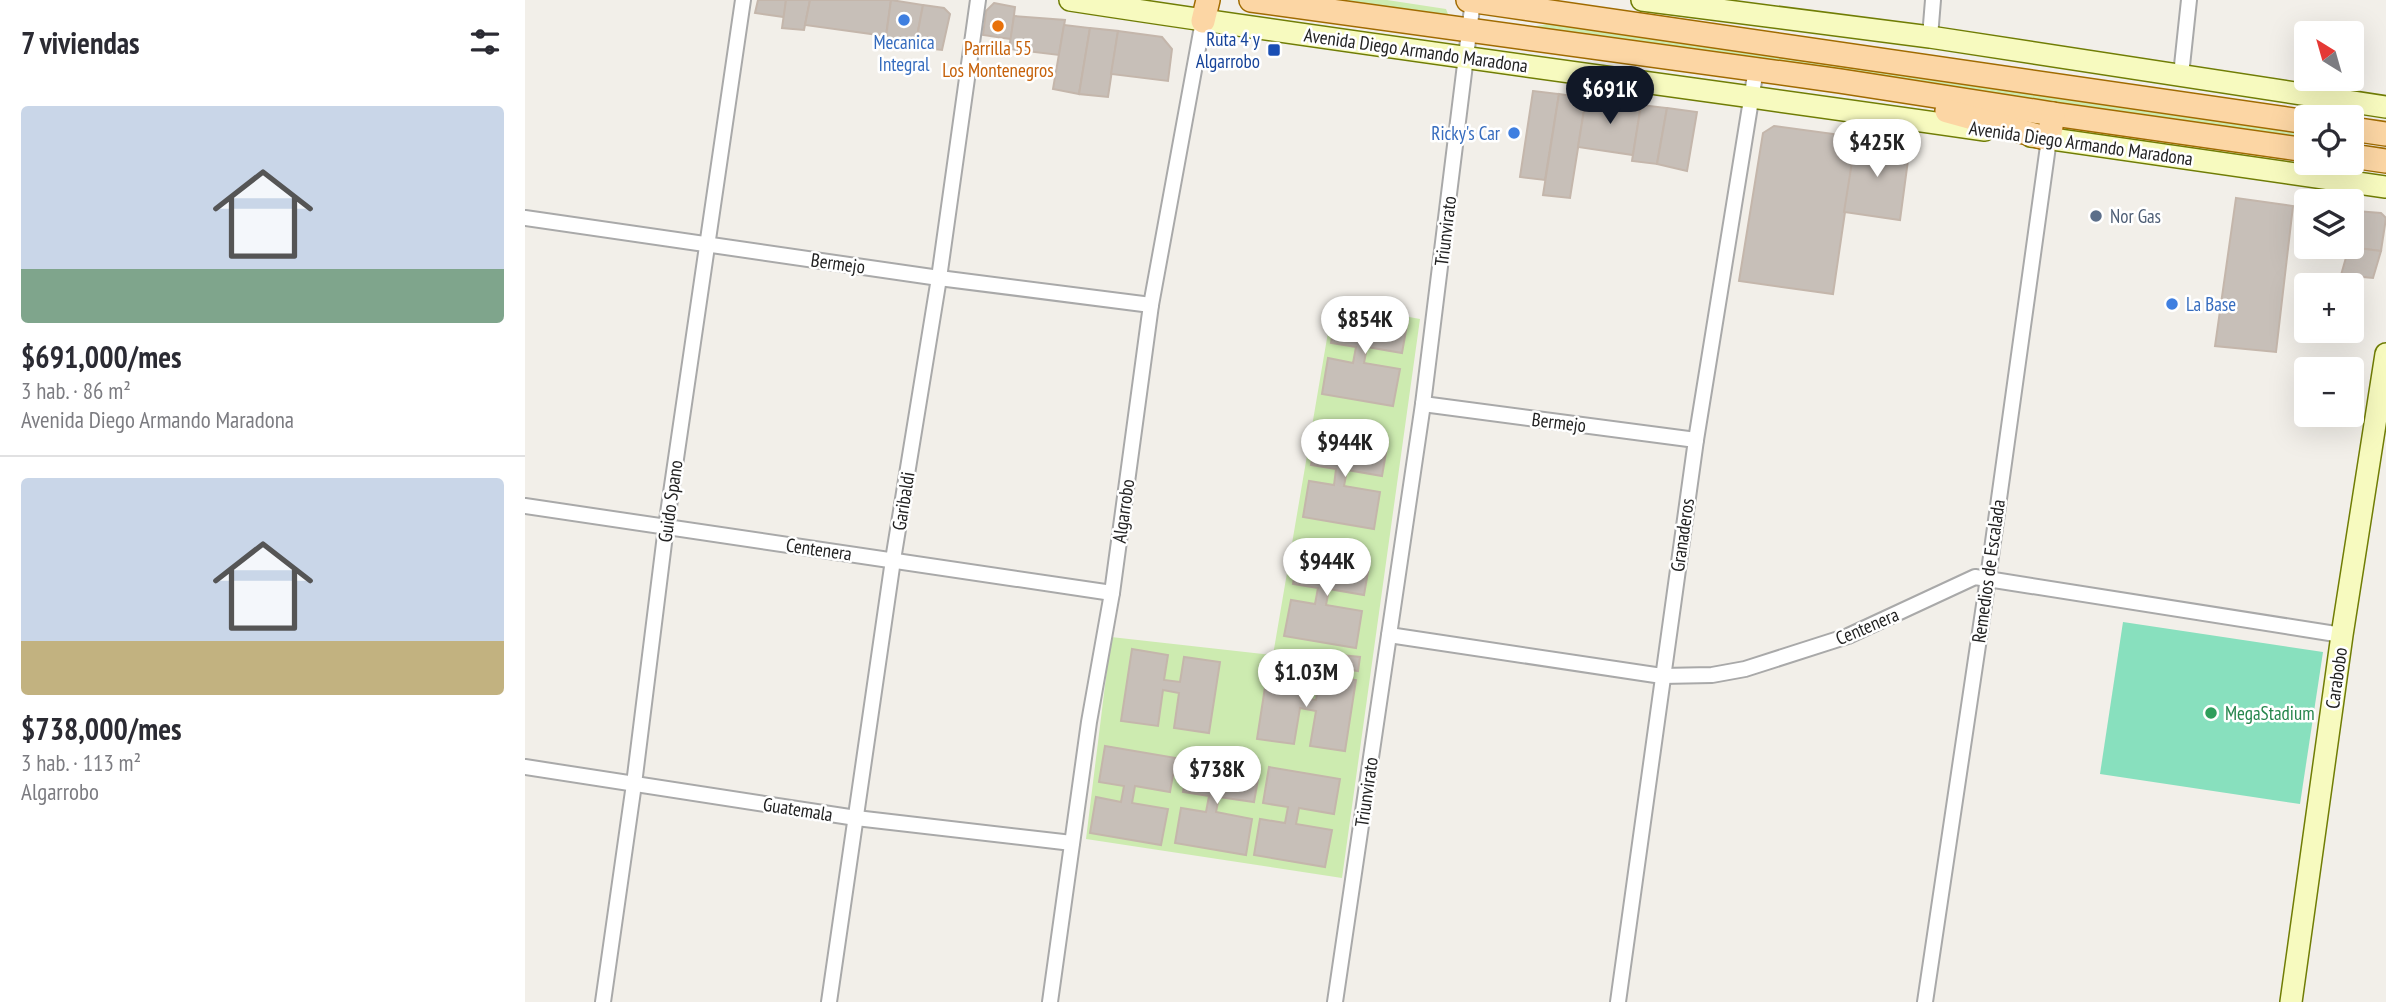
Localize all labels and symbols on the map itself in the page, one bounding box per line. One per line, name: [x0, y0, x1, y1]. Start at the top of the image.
marker: Mecanica Integral: [896, 12, 912, 28]
marker: Parrilla 55 Los Montenegros: [990, 18, 1006, 34]
north arrow: [2294, 21, 2364, 91]
street label: Avenida Diego Armando Maradona: [1303, 22, 1529, 78]
place label: Ruta 4 y Algarrobo: [1196, 27, 1261, 73]
place label: Mecanica Integral: [874, 30, 935, 76]
place label: Parrilla 55 Los Montenegros: [942, 36, 1054, 82]
marker: Ruta 4 y Algarrobo: [1266, 42, 1282, 58]
pin: $691K: [1561, 66, 1659, 126]
street label: Avenida Diego Armando Maradona: [1968, 115, 2194, 171]
pin: $425K: [1828, 120, 1926, 179]
place label: Ricky's Car: [1431, 121, 1501, 145]
marker: Ricky's Car: [1506, 125, 1522, 141]
street label: Triunvirato: [1429, 195, 1461, 267]
place label: Nor Gas: [2110, 204, 2161, 228]
marker: Nor Gas: [2088, 208, 2104, 224]
street label: Bermejo: [809, 247, 867, 279]
place label: La Base: [2186, 292, 2236, 316]
pin: $854K: [1316, 296, 1414, 356]
marker: La Base: [2164, 296, 2180, 312]
street label: Bermejo: [1530, 407, 1588, 437]
pin: $944K: [1296, 420, 1394, 479]
street label: Guido Spano: [652, 458, 688, 544]
street label: Garibaldi: [887, 470, 919, 532]
street label: Algarrobo: [1107, 477, 1139, 545]
street label: Granaderos: [1665, 497, 1699, 573]
street label: Remedios de Escalada: [1966, 498, 2010, 644]
street label: Centenera: [785, 533, 853, 565]
pin: $944K: [1278, 538, 1376, 598]
street label: Centenera: [1832, 602, 1902, 650]
street label: Carabobo: [2320, 646, 2352, 710]
pin: $1.03M: [1249, 650, 1363, 709]
place label: MegaStadium: [2225, 701, 2315, 725]
marker: MegaStadium: [2203, 705, 2219, 721]
pin: $738K: [1168, 746, 1266, 806]
street label: Triunvirato: [1349, 755, 1383, 829]
street label: Guatemala: [761, 792, 835, 826]

